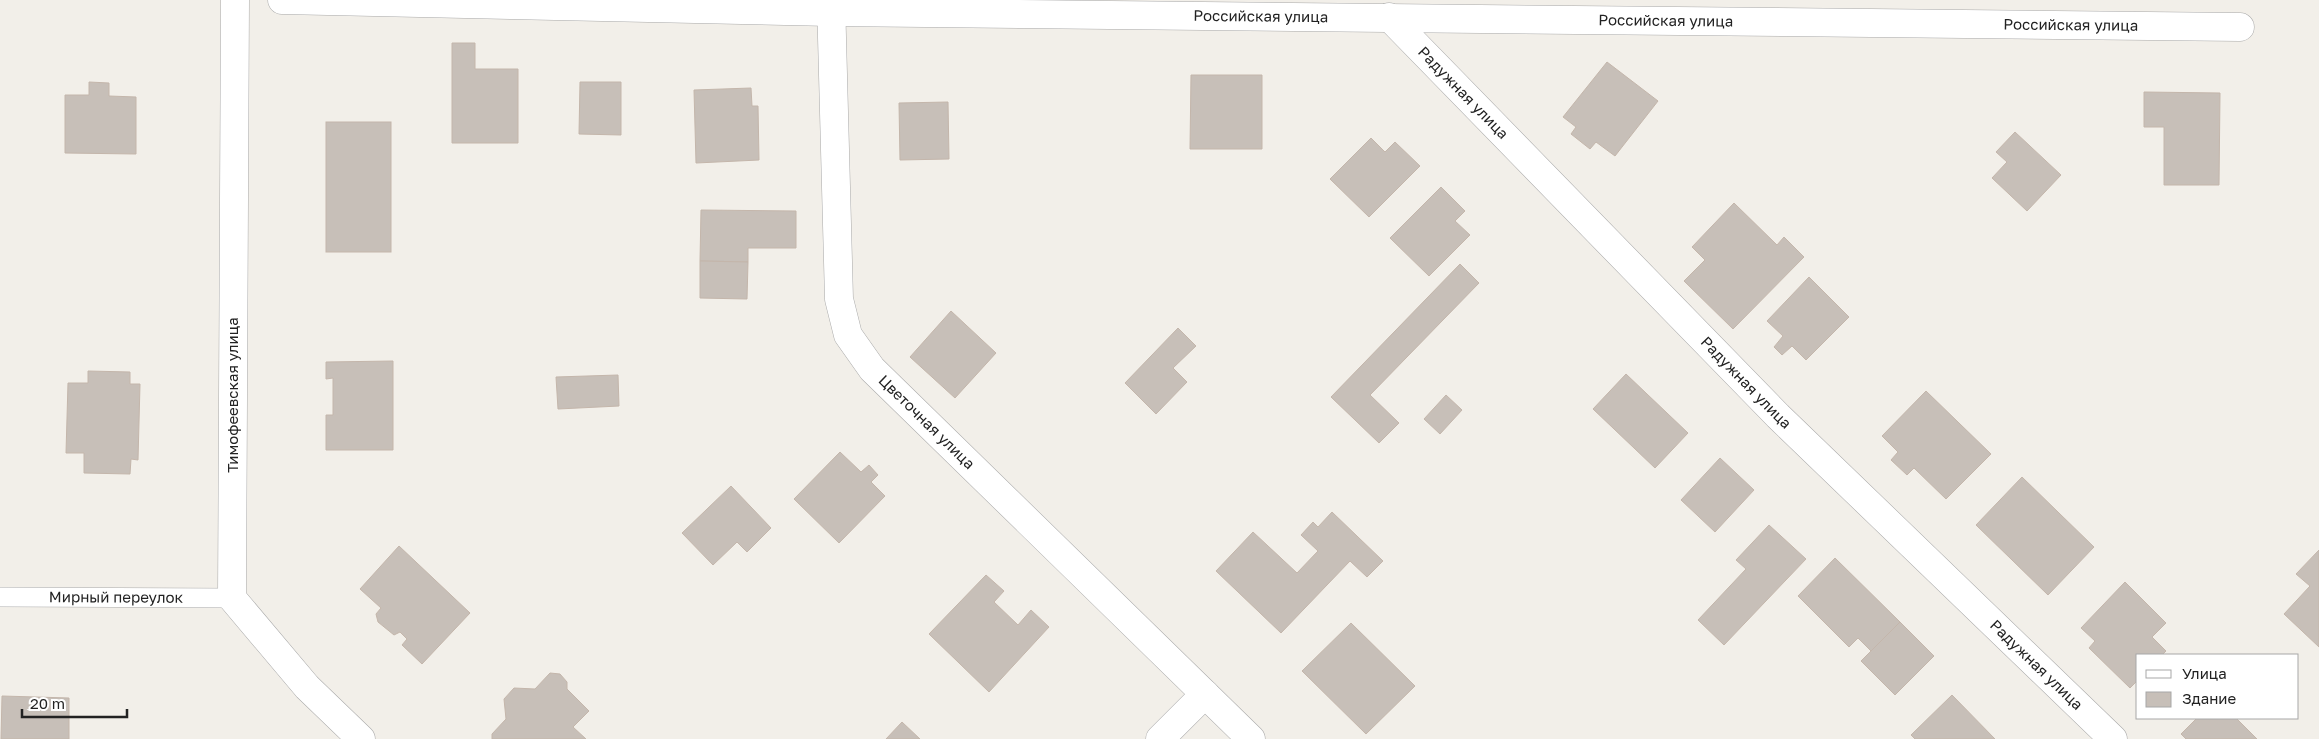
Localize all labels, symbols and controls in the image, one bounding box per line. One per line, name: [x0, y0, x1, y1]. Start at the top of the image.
street label: Российская улица: [1193, 6, 1328, 25]
street label: Российская улица: [1598, 10, 1733, 30]
street label: Российская улица: [2003, 14, 2138, 34]
street label: Радужная улица: [1415, 42, 1513, 142]
street label: Тимофеевская улица: [223, 317, 241, 473]
street label: Радужная улица: [1697, 332, 1795, 432]
street label: Цветочная улица: [875, 371, 979, 472]
street label: Мирный переулок: [49, 587, 184, 606]
street label: Радужная улица: [1987, 616, 2087, 713]
legend: [2136, 654, 2299, 719]
text: Улица: [2182, 664, 2227, 682]
scale bar: [22, 686, 128, 718]
text: Здание: [2182, 689, 2236, 707]
text: 20 m: [30, 694, 65, 712]

